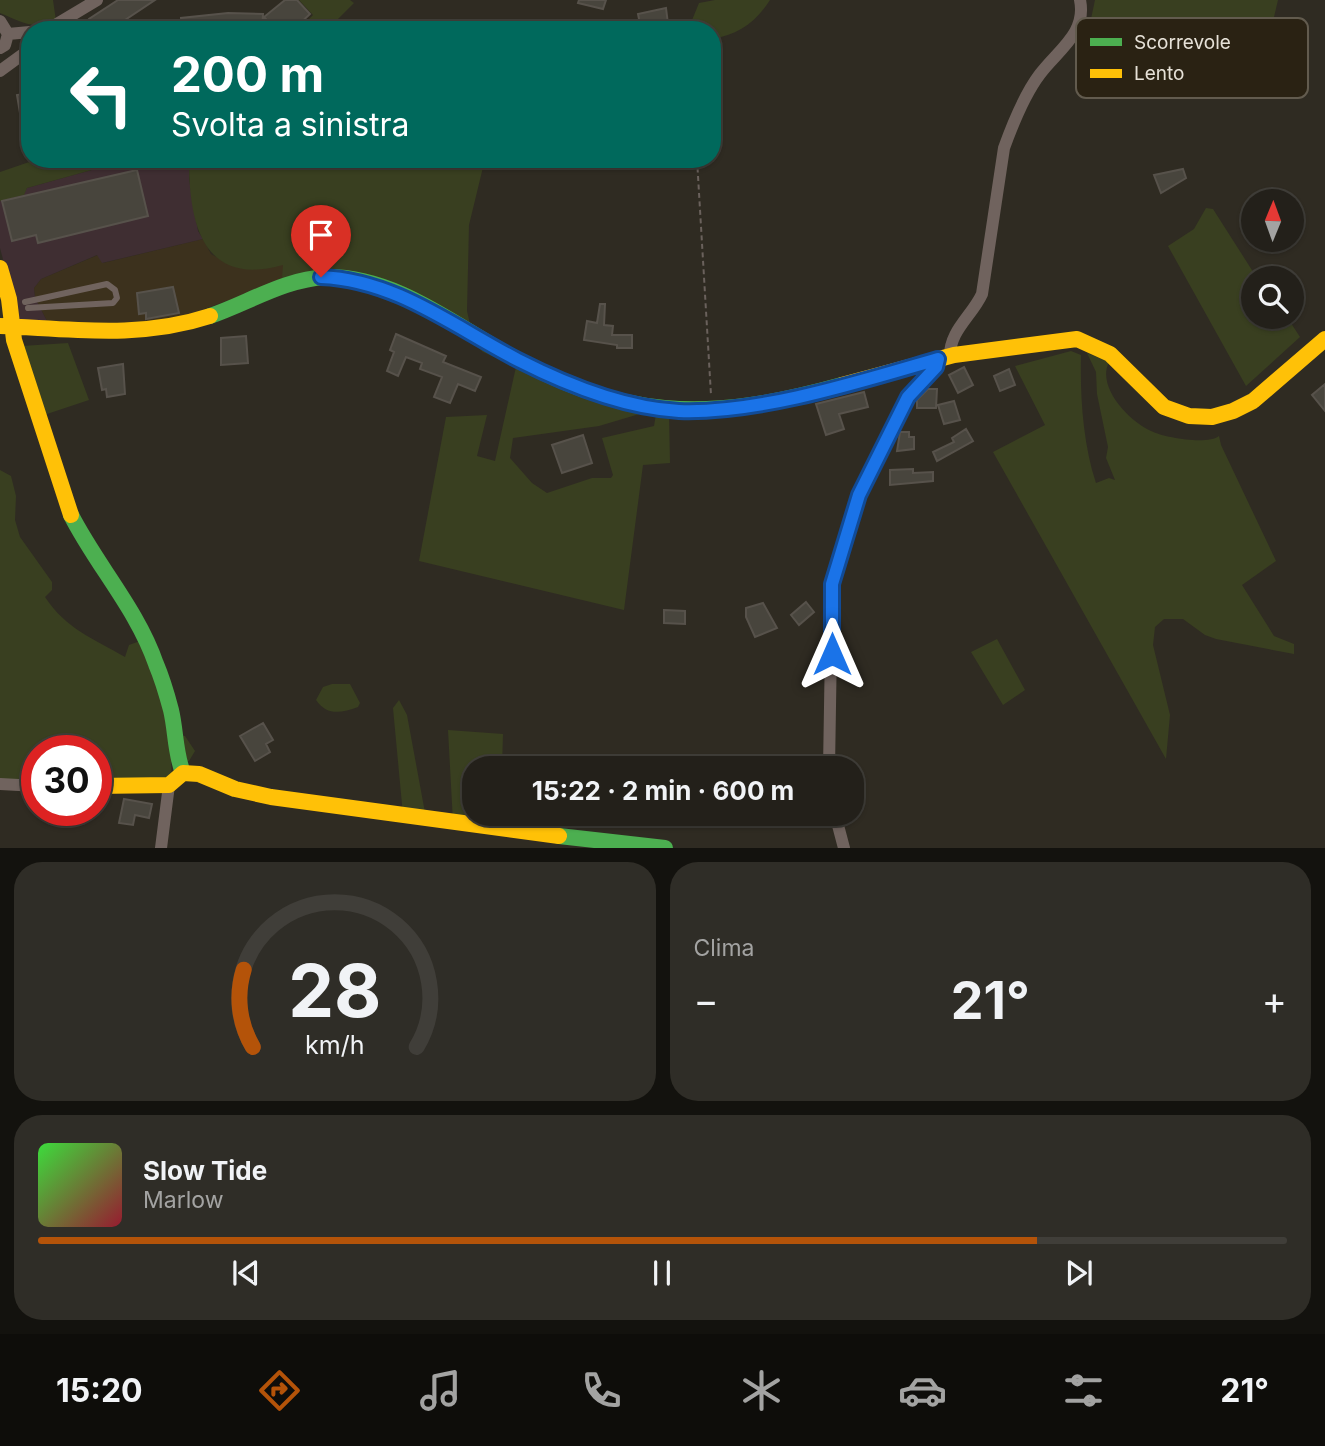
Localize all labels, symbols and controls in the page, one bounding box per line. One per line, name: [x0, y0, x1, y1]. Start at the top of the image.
legend: [1076, 18, 1308, 98]
text: Scorrevole: [1134, 31, 1231, 54]
text: 200 m: [171, 45, 324, 104]
icon: left: [56, 49, 147, 140]
text: Lento: [1134, 62, 1184, 85]
text: Svolta a sinistra: [171, 105, 410, 144]
north arrow: [1241, 189, 1304, 252]
map controls: [1241, 189, 1304, 329]
pin: [291, 205, 351, 277]
icon: arrive: [302, 216, 340, 254]
button: search: [1241, 266, 1304, 329]
position arrow: [795, 617, 869, 691]
speed limit sign: 30: [21, 735, 112, 826]
text: 15:22 · 2 min · 600 m: [532, 775, 794, 806]
text: Clima: [694, 934, 755, 962]
text: 28: [288, 947, 381, 1036]
text: 21°: [951, 969, 1030, 1032]
text: −: [694, 977, 719, 1023]
text: +: [1262, 977, 1287, 1023]
text: km/h: [305, 1030, 364, 1060]
text: Slow Tide: [143, 1155, 267, 1186]
text: Marlow: [143, 1186, 223, 1214]
icon: previous: [227, 1254, 265, 1292]
icon: pause: [643, 1254, 681, 1292]
icon: next: [1060, 1254, 1098, 1292]
icon: directions: [255, 1366, 304, 1415]
icon: music: [416, 1366, 465, 1415]
icon: phone: [577, 1366, 626, 1415]
icon: climate: [737, 1366, 786, 1415]
icon: car: [898, 1366, 947, 1415]
icon: filters: [1059, 1366, 1108, 1415]
text: 15:20: [56, 1371, 143, 1410]
text: 21°: [1220, 1371, 1269, 1410]

